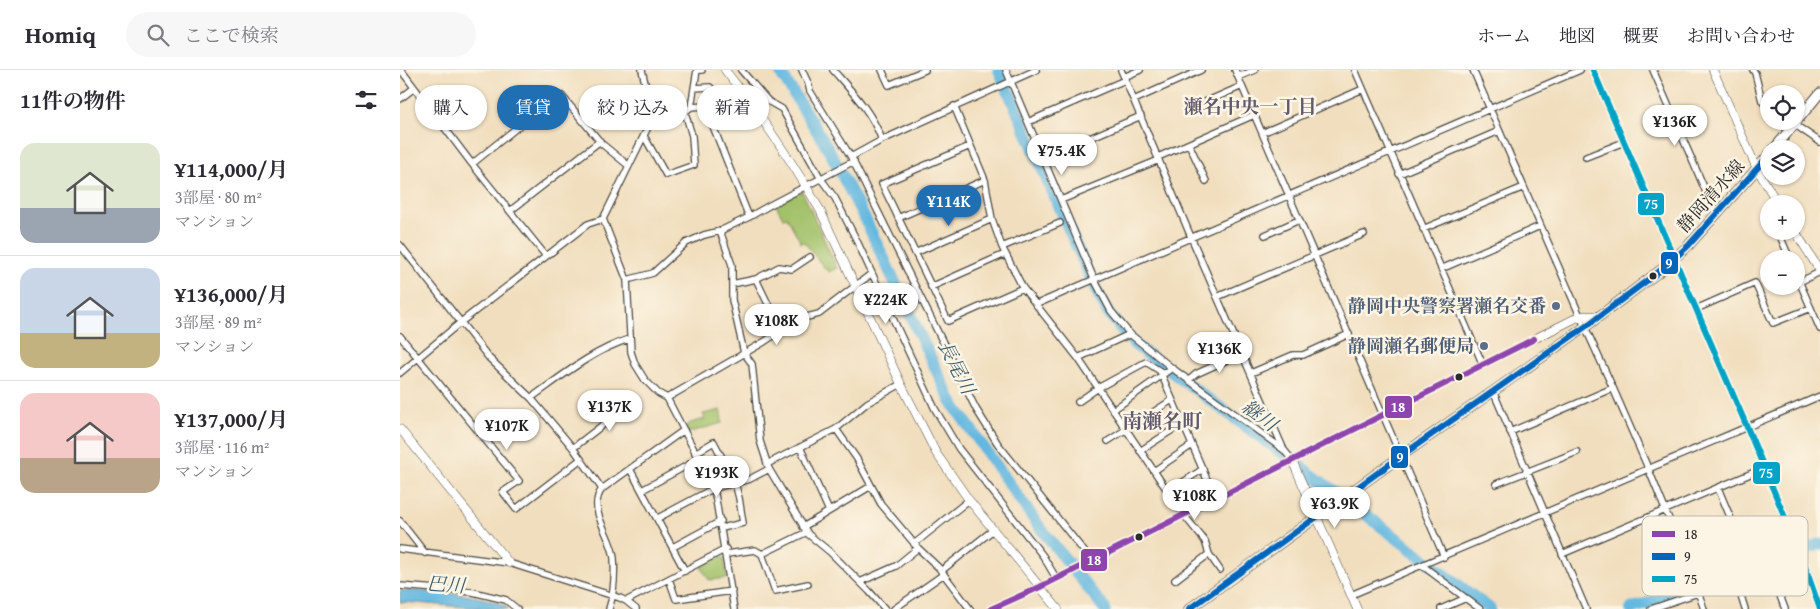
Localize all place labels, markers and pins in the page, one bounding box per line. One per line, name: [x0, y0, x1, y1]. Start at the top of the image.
pin: ¥136K: [1640, 104, 1710, 147]
pin: ¥75.4K: [1021, 134, 1103, 176]
pin: ¥114K: [914, 184, 984, 227]
unlabelled marker: [1648, 271, 1658, 281]
pin: ¥224K: [851, 282, 921, 325]
place label: 静岡中央警察署瀬名交番: [1348, 292, 1546, 319]
marker: 静岡中央警察署瀬名交番: [1550, 300, 1562, 312]
pin: ¥108K: [742, 304, 812, 346]
pin: ¥136K: [1185, 332, 1255, 374]
place label: 静岡瀬名郵便局: [1348, 332, 1474, 359]
marker: 静岡瀬名郵便局: [1478, 340, 1490, 352]
unlabelled marker: [1454, 372, 1464, 382]
pin: ¥137K: [575, 390, 645, 432]
pin: ¥107K: [472, 408, 542, 451]
pin: ¥193K: [682, 456, 752, 498]
pin: ¥108K: [1160, 478, 1230, 521]
pin: ¥63.9K: [1294, 486, 1376, 529]
unlabelled marker: [1134, 532, 1144, 542]

